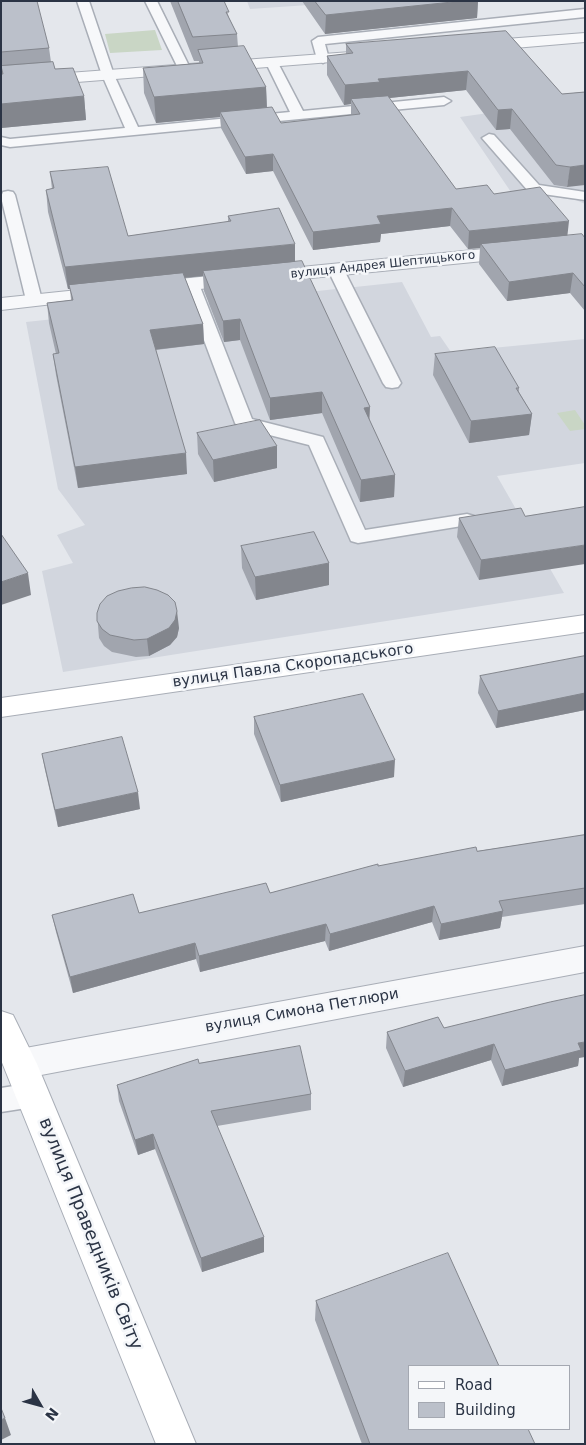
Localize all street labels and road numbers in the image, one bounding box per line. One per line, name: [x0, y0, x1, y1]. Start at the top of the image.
street label: вулиця Андрея Шептицького: [290, 248, 476, 282]
street label: вулиця Павла Скоропадського: [171, 640, 415, 692]
street label: вулиця Симона Петлюри: [204, 985, 400, 1037]
street label: вулиця Праведників Світу: [33, 1115, 147, 1353]

